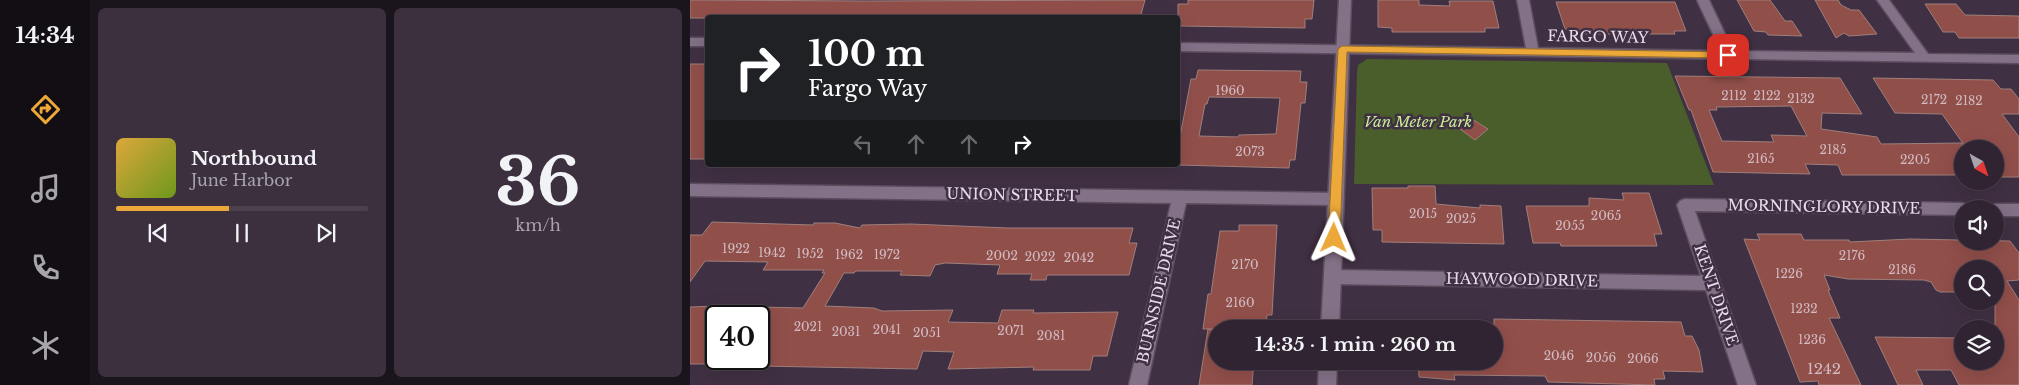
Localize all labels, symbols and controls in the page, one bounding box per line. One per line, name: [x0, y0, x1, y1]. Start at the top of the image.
text: 14:34: [15, 22, 75, 49]
street label: FARGO WAY: [1547, 26, 1650, 47]
text: 100 m: [808, 32, 924, 75]
pin: [1707, 34, 1749, 76]
icon: right: [725, 35, 790, 100]
icon: arrive: [1714, 41, 1742, 69]
text: Fargo Way: [808, 75, 927, 102]
house number: 1960: [1215, 83, 1245, 98]
house number: 2112: [1721, 88, 1747, 103]
house number: 2122: [1753, 88, 1781, 103]
house number: 2132: [1787, 91, 1815, 106]
icon: directions: [28, 92, 63, 127]
house number: 2172: [1921, 92, 1947, 107]
house number: 2182: [1955, 93, 1983, 108]
park label: Van Meter Park: [1364, 112, 1472, 131]
icon: left: [849, 130, 877, 158]
icon: ahead: [902, 130, 930, 158]
icon: ahead: [955, 130, 983, 158]
icon: right: [1008, 130, 1036, 158]
north arrow: [1954, 140, 2004, 190]
map controls: [1954, 140, 2004, 370]
text: 36: [495, 142, 581, 223]
house number: 2185: [1820, 142, 1847, 157]
house number: 2073: [1235, 144, 1265, 159]
text: Northbound: [191, 147, 317, 170]
house number: 2165: [1747, 151, 1775, 166]
house number: 2205: [1900, 152, 1930, 167]
text: June Harbor: [191, 170, 292, 190]
icon: music: [28, 171, 63, 206]
street label: UNION STREET: [946, 184, 1078, 205]
street label: MORNINGLORY DRIVE: [1727, 195, 1921, 218]
button: sound: [1954, 200, 2004, 250]
house number: 2015: [1409, 206, 1437, 221]
house number: 2065: [1591, 208, 1621, 223]
position arrow: [1307, 211, 1359, 263]
house number: 2025: [1446, 211, 1476, 226]
text: km/h: [515, 215, 561, 235]
street label: BURNSIDE DRIVE: [1133, 217, 1184, 365]
house number: 2055: [1555, 218, 1585, 233]
icon: previous: [144, 219, 172, 247]
icon: pause: [228, 219, 256, 247]
icon: next: [312, 219, 340, 247]
house number: 1922: [722, 241, 750, 256]
street label: KENT DRIVE: [1690, 242, 1743, 348]
house number: 1942: [758, 245, 786, 260]
house number: 1952: [796, 246, 824, 261]
house number: 1962: [835, 247, 863, 262]
house number: 1972: [874, 247, 900, 262]
house number: 2002: [986, 248, 1018, 263]
house number: 2176: [1839, 248, 1866, 263]
house number: 2022: [1025, 249, 1055, 264]
icon: phone: [28, 250, 63, 285]
house number: 2042: [1064, 250, 1094, 265]
house number: 2170: [1231, 257, 1259, 272]
button: search: [1954, 260, 2004, 310]
house number: 2186: [1888, 262, 1916, 277]
house number: 1226: [1775, 266, 1803, 281]
street label: HAYWOOD DRIVE: [1446, 269, 1598, 290]
house number: 2160: [1225, 295, 1255, 310]
house number: 1232: [1790, 301, 1818, 316]
speed limit sign: 40: [705, 305, 770, 370]
house number: 2021: [794, 319, 822, 334]
button: layers: [1954, 320, 2004, 370]
house number: 2041: [873, 322, 901, 337]
house number: 2071: [997, 323, 1025, 338]
house number: 2031: [832, 324, 860, 339]
house number: 2051: [913, 325, 941, 340]
icon: climate: [28, 328, 63, 363]
house number: 2081: [1037, 328, 1065, 343]
house number: 1236: [1798, 332, 1826, 347]
text: 14:35 · 1 min · 260 m: [1255, 333, 1456, 356]
house number: 2046: [1544, 348, 1575, 363]
house number: 2056: [1586, 350, 1617, 365]
house number: 2066: [1627, 351, 1659, 366]
house number: 1242: [1807, 359, 1841, 378]

